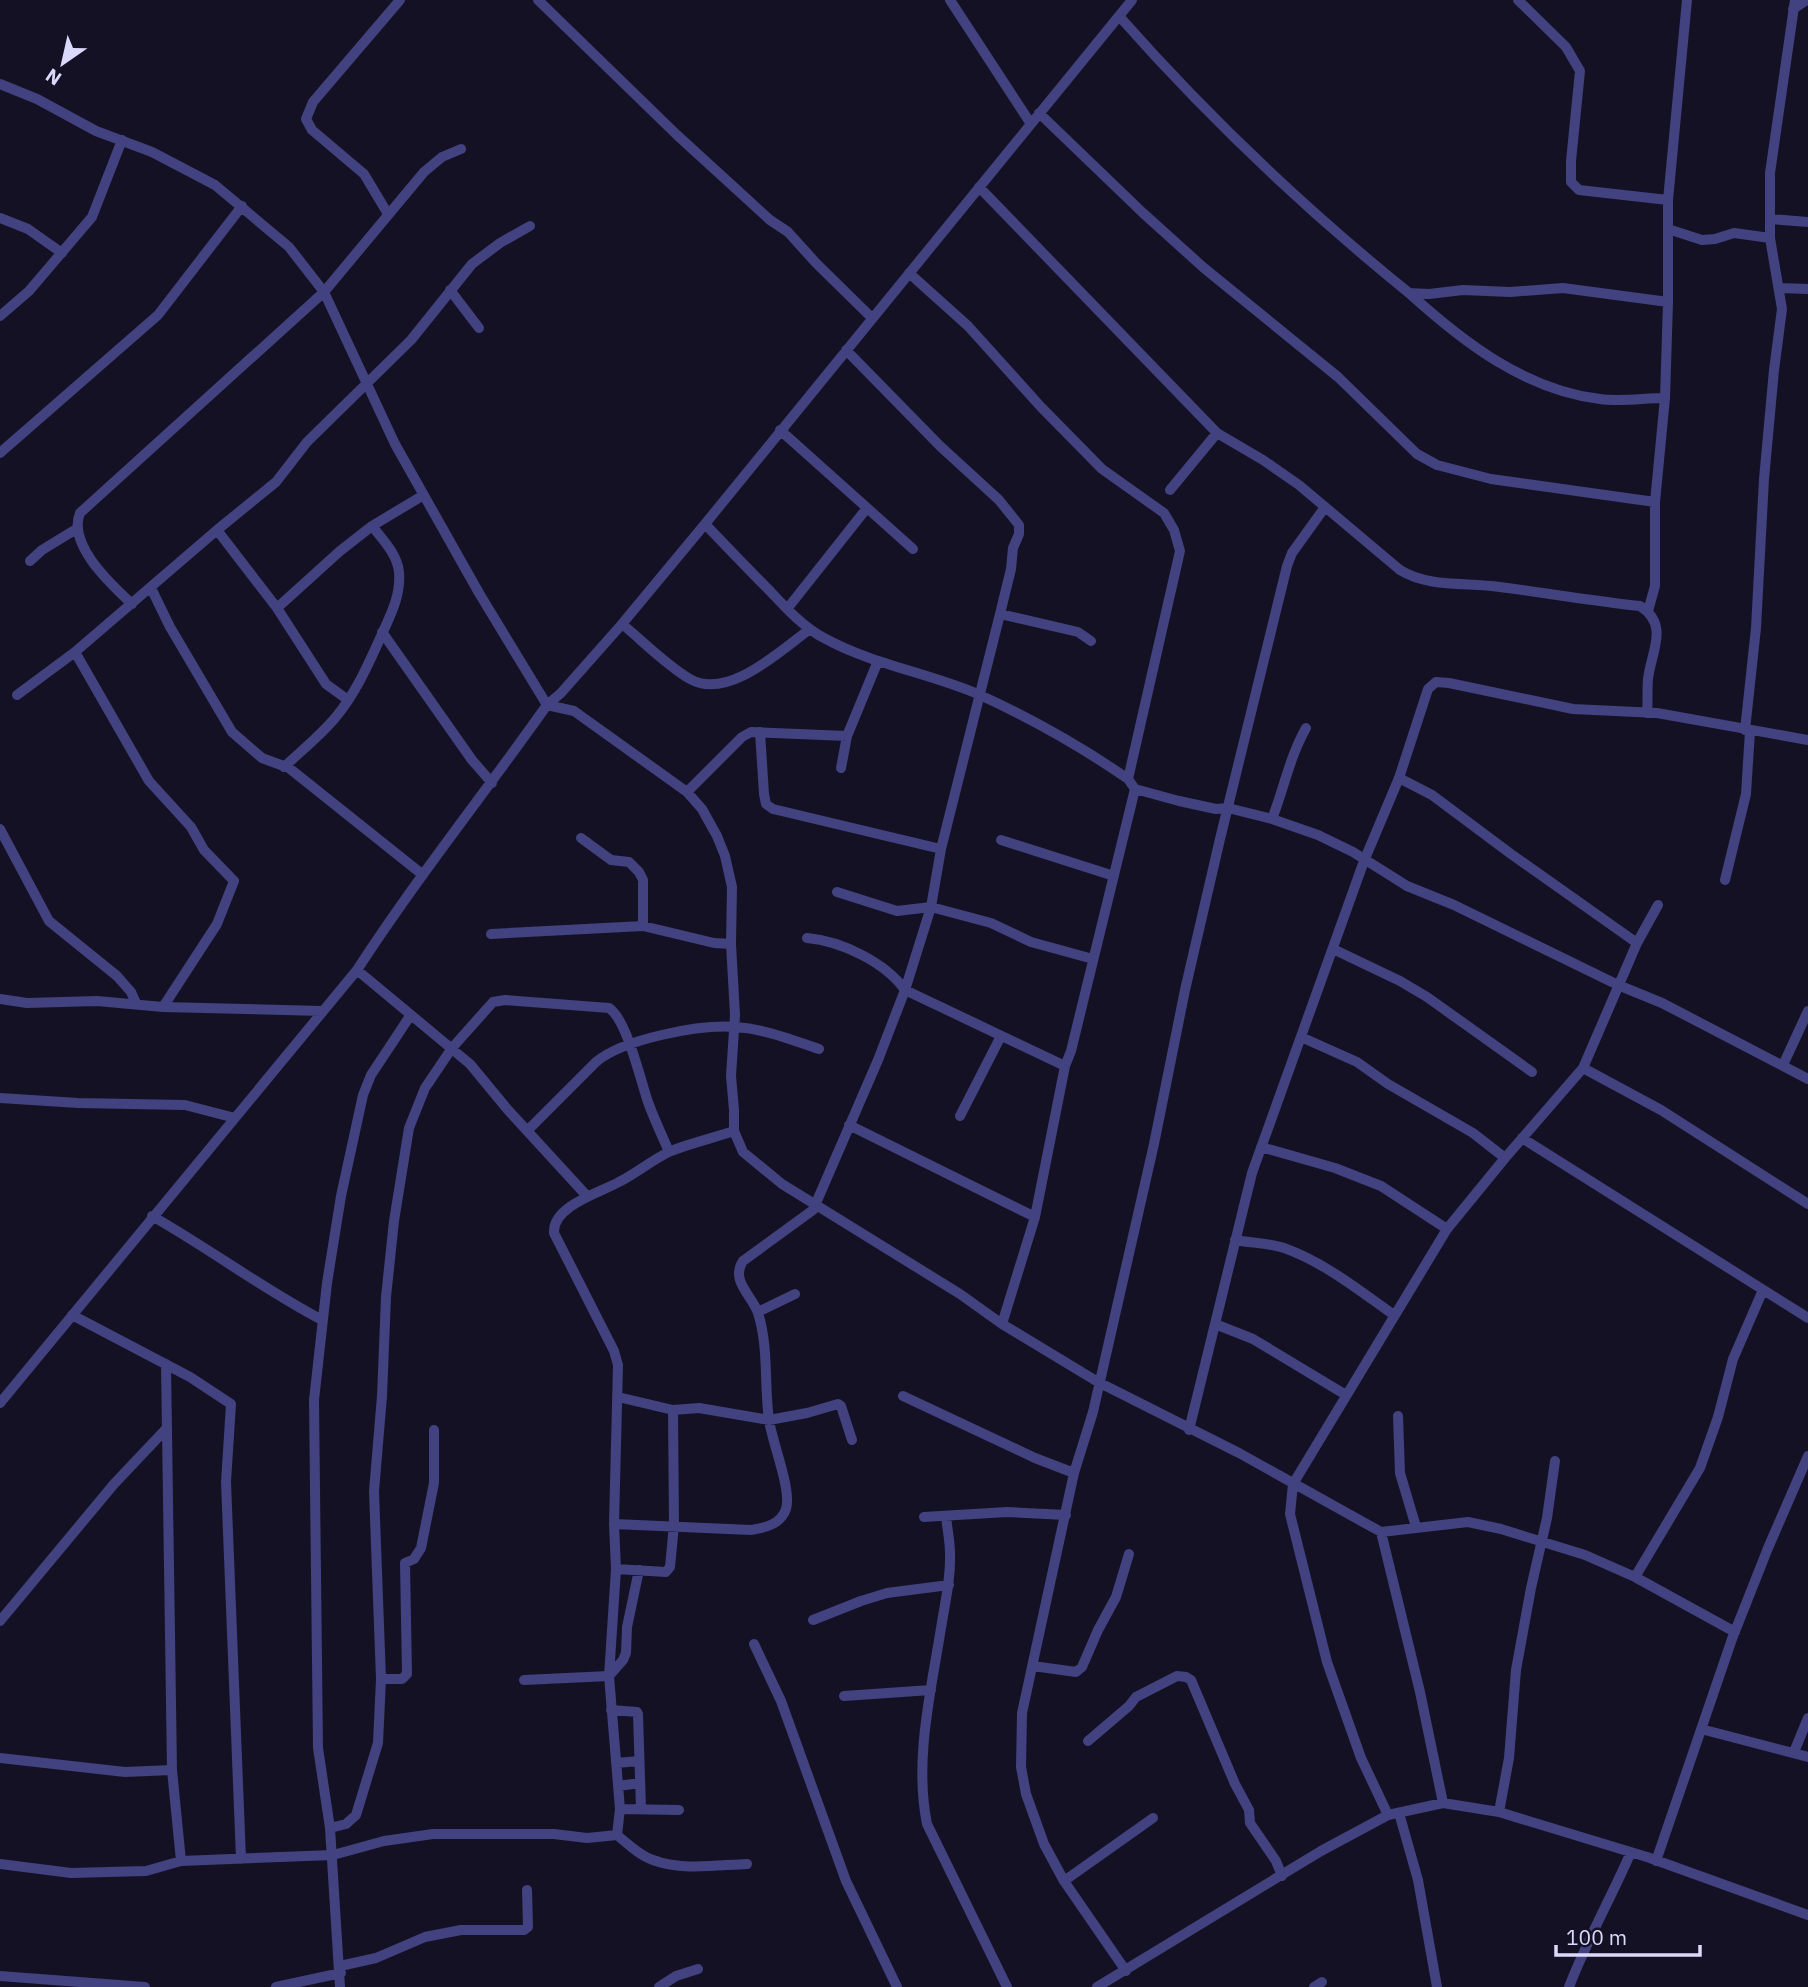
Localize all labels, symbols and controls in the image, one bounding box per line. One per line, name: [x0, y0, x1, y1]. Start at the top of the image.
north arrow: [28, 28, 98, 98]
text: N: [41, 63, 66, 91]
scale bar: [1556, 1913, 1700, 1957]
text: 100 m: [1566, 1923, 1627, 1951]

